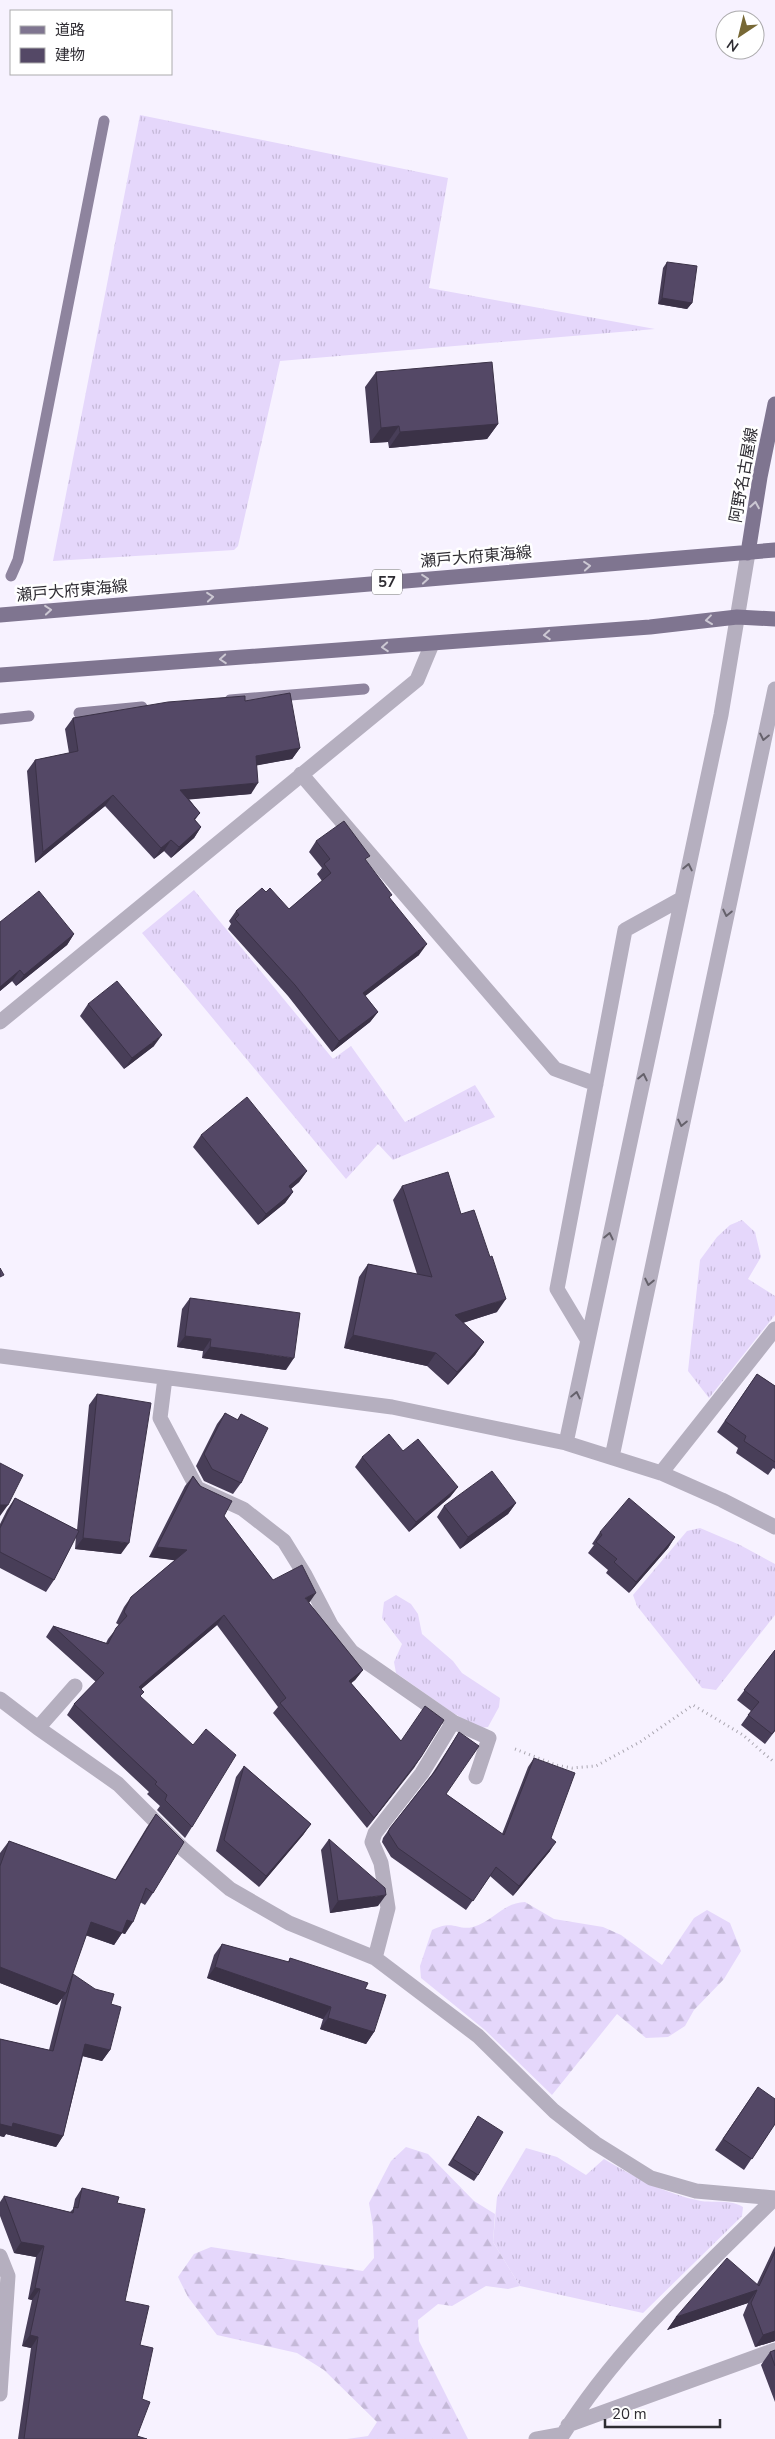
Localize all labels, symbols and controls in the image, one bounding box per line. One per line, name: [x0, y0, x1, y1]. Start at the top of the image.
legend: [10, 10, 172, 75]
north arrow: [715, 10, 765, 60]
text: 道路: [55, 20, 85, 40]
text: N: [723, 34, 743, 56]
text: 建物: [55, 45, 85, 65]
street label: 阿野名古屋線: [725, 426, 763, 524]
one-way arrow: [750, 500, 760, 509]
street label: 瀬戸大府東海線: [419, 541, 533, 573]
one-way arrow: [583, 561, 591, 572]
road number: 57: [372, 570, 402, 594]
one-way arrow: [421, 574, 429, 585]
street label: 瀬戸大府東海線: [15, 575, 129, 607]
one-way arrow: [207, 591, 215, 602]
one-way arrow: [45, 605, 53, 616]
one-way arrow: [705, 614, 713, 625]
one-way arrow: [543, 629, 551, 640]
one-way arrow: [381, 642, 389, 653]
one-way arrow: [219, 653, 227, 664]
one-way arrow: [760, 732, 770, 741]
one-way arrow: [682, 863, 693, 872]
one-way arrow: [722, 908, 733, 917]
one-way arrow: [637, 1073, 648, 1082]
one-way arrow: [678, 1119, 688, 1128]
one-way arrow: [604, 1232, 614, 1241]
one-way arrow: [644, 1278, 655, 1287]
one-way arrow: [570, 1391, 580, 1400]
scale bar: [605, 2396, 720, 2428]
text: 20 m: [612, 2404, 647, 2424]

